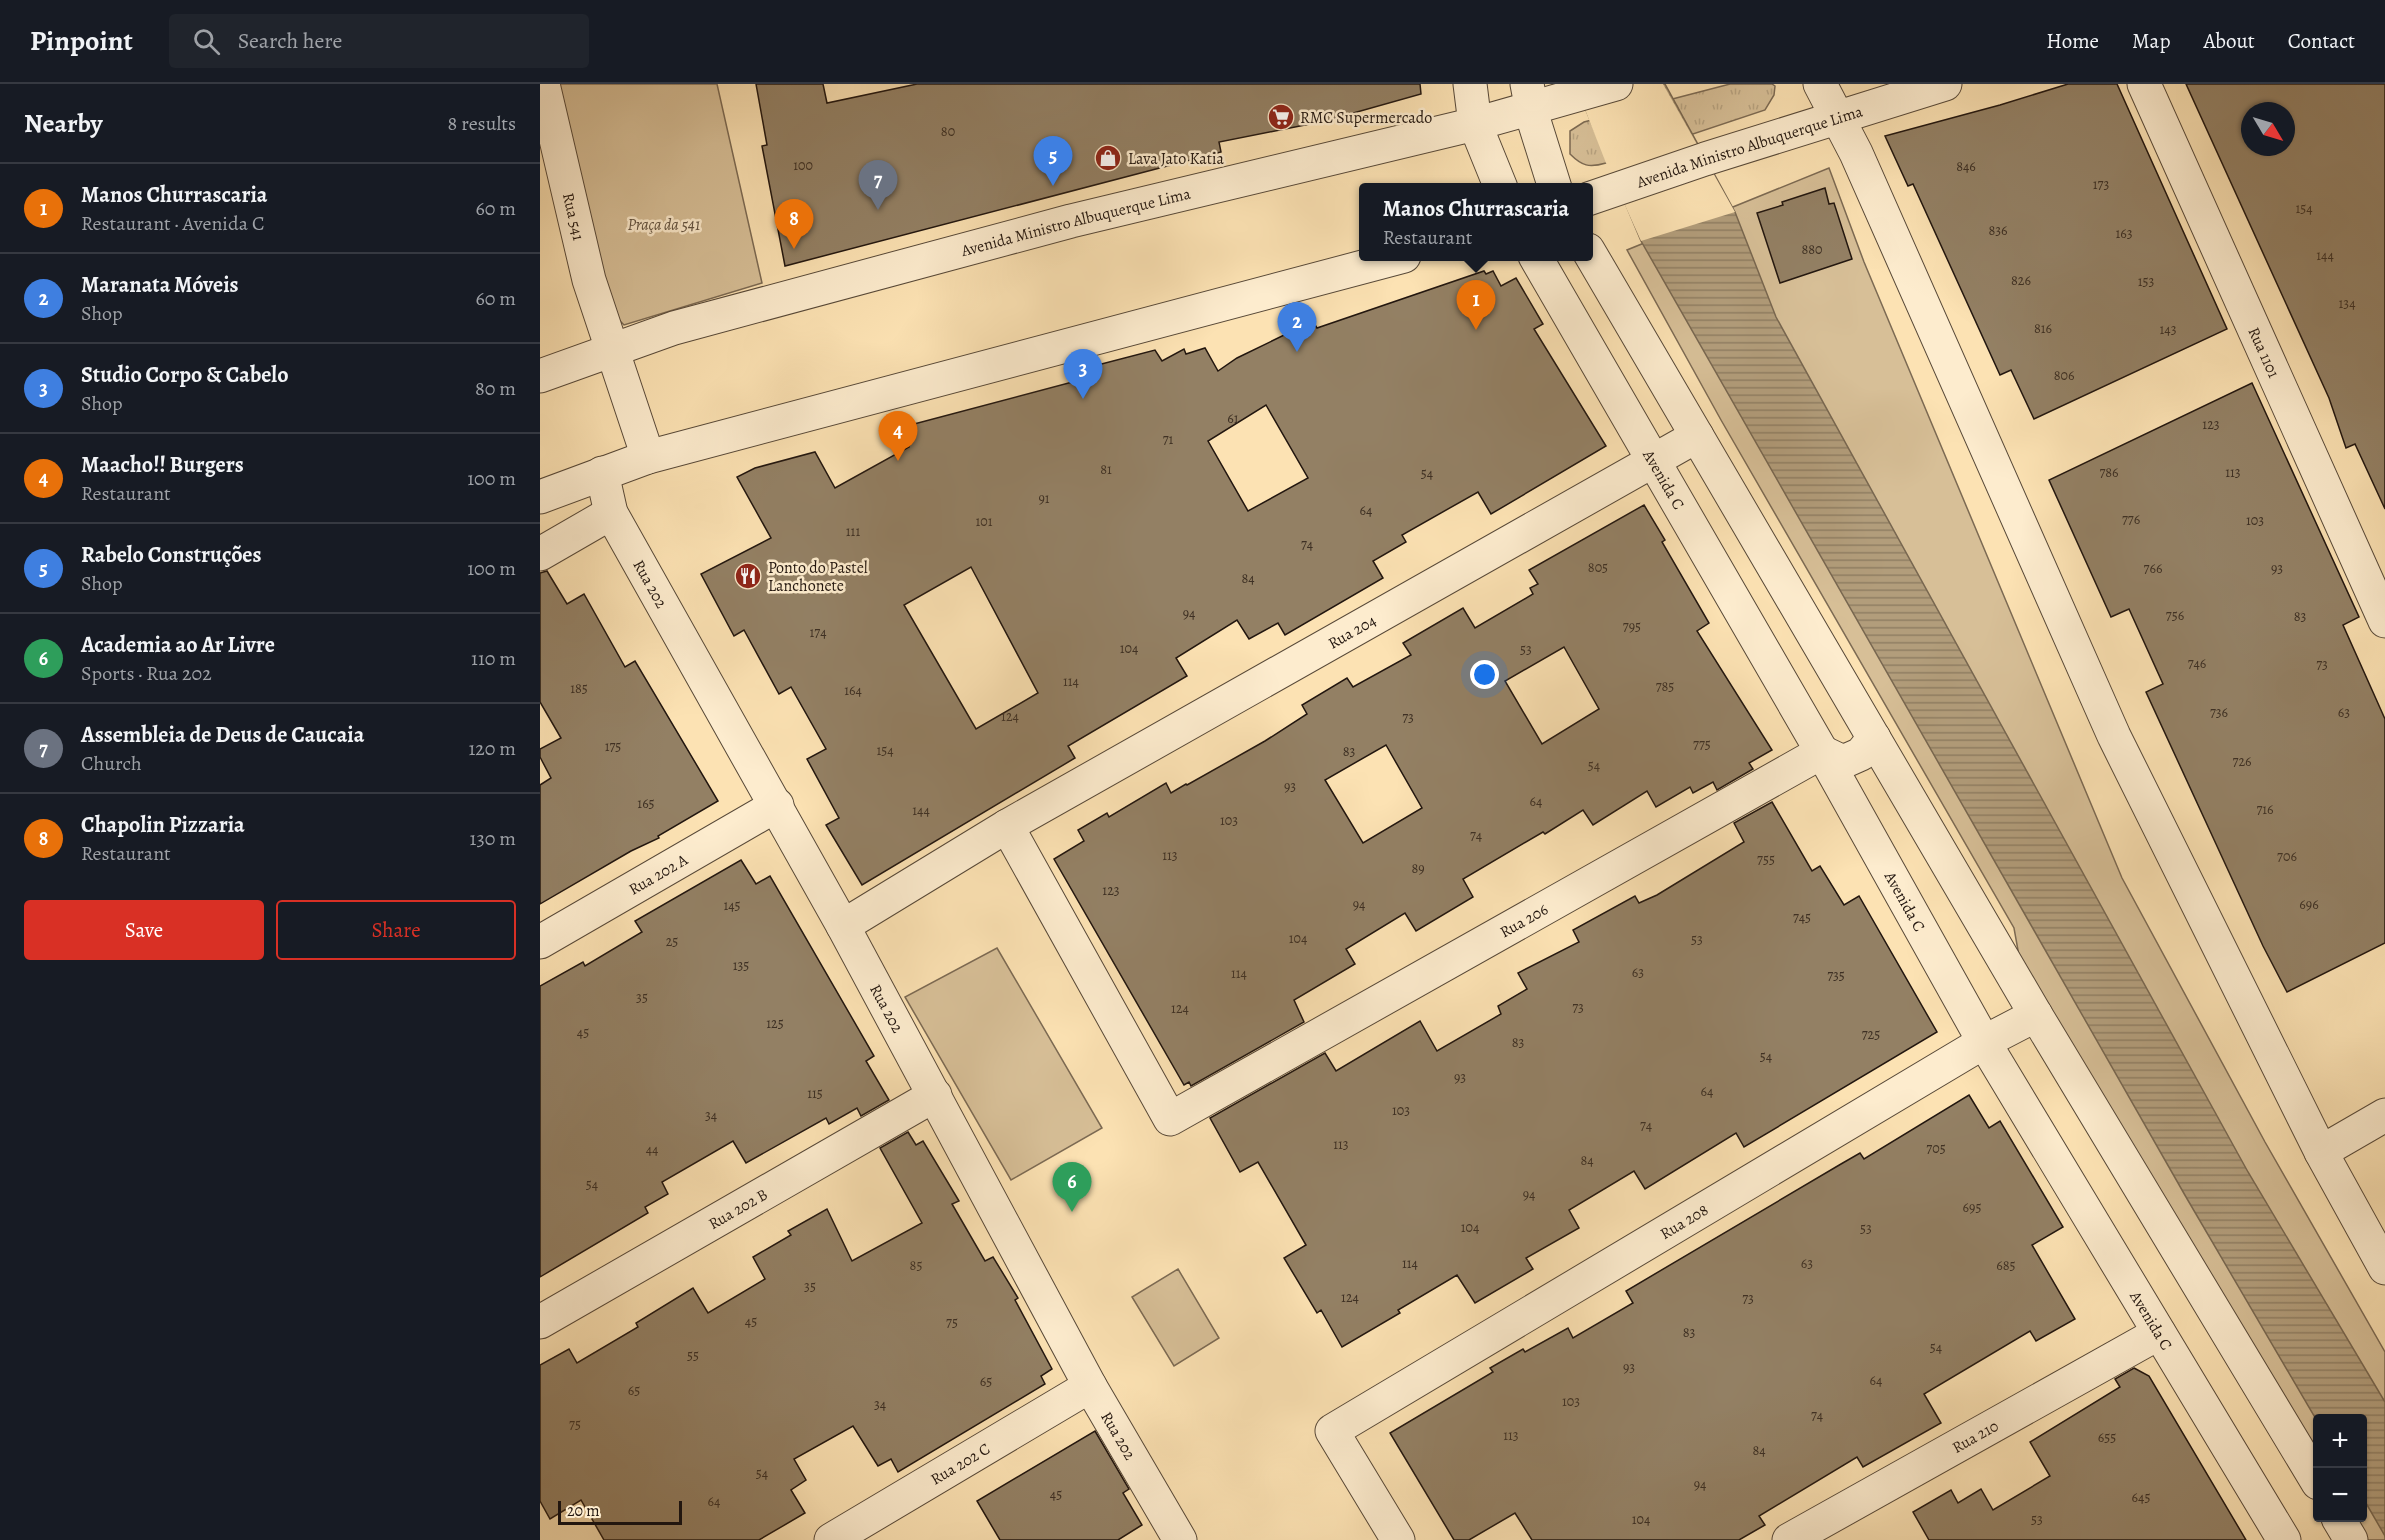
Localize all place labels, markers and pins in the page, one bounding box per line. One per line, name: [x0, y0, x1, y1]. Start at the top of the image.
supermarket icon: RMC Supermercado: [1266, 102, 1296, 132]
place label: RMC Supermercado: [1300, 107, 1432, 129]
pin: 5: [1034, 136, 1072, 186]
shop icon: Lava Jato Katia: [1093, 143, 1123, 173]
place label: Lava Jato Katia: [1128, 148, 1225, 170]
pin: 7: [858, 160, 898, 210]
pin: 8: [774, 200, 814, 249]
pin: 1: [1456, 280, 1496, 330]
pin: 2: [1278, 302, 1317, 352]
pin: 3: [1064, 350, 1102, 399]
pin: 4: [878, 412, 918, 461]
place label: Ponto do Pastel Lanchonete: [768, 557, 868, 597]
restaurant icon: Ponto do Pastel Lanchonete: [733, 561, 763, 591]
pin: 6: [1052, 1162, 1092, 1212]

